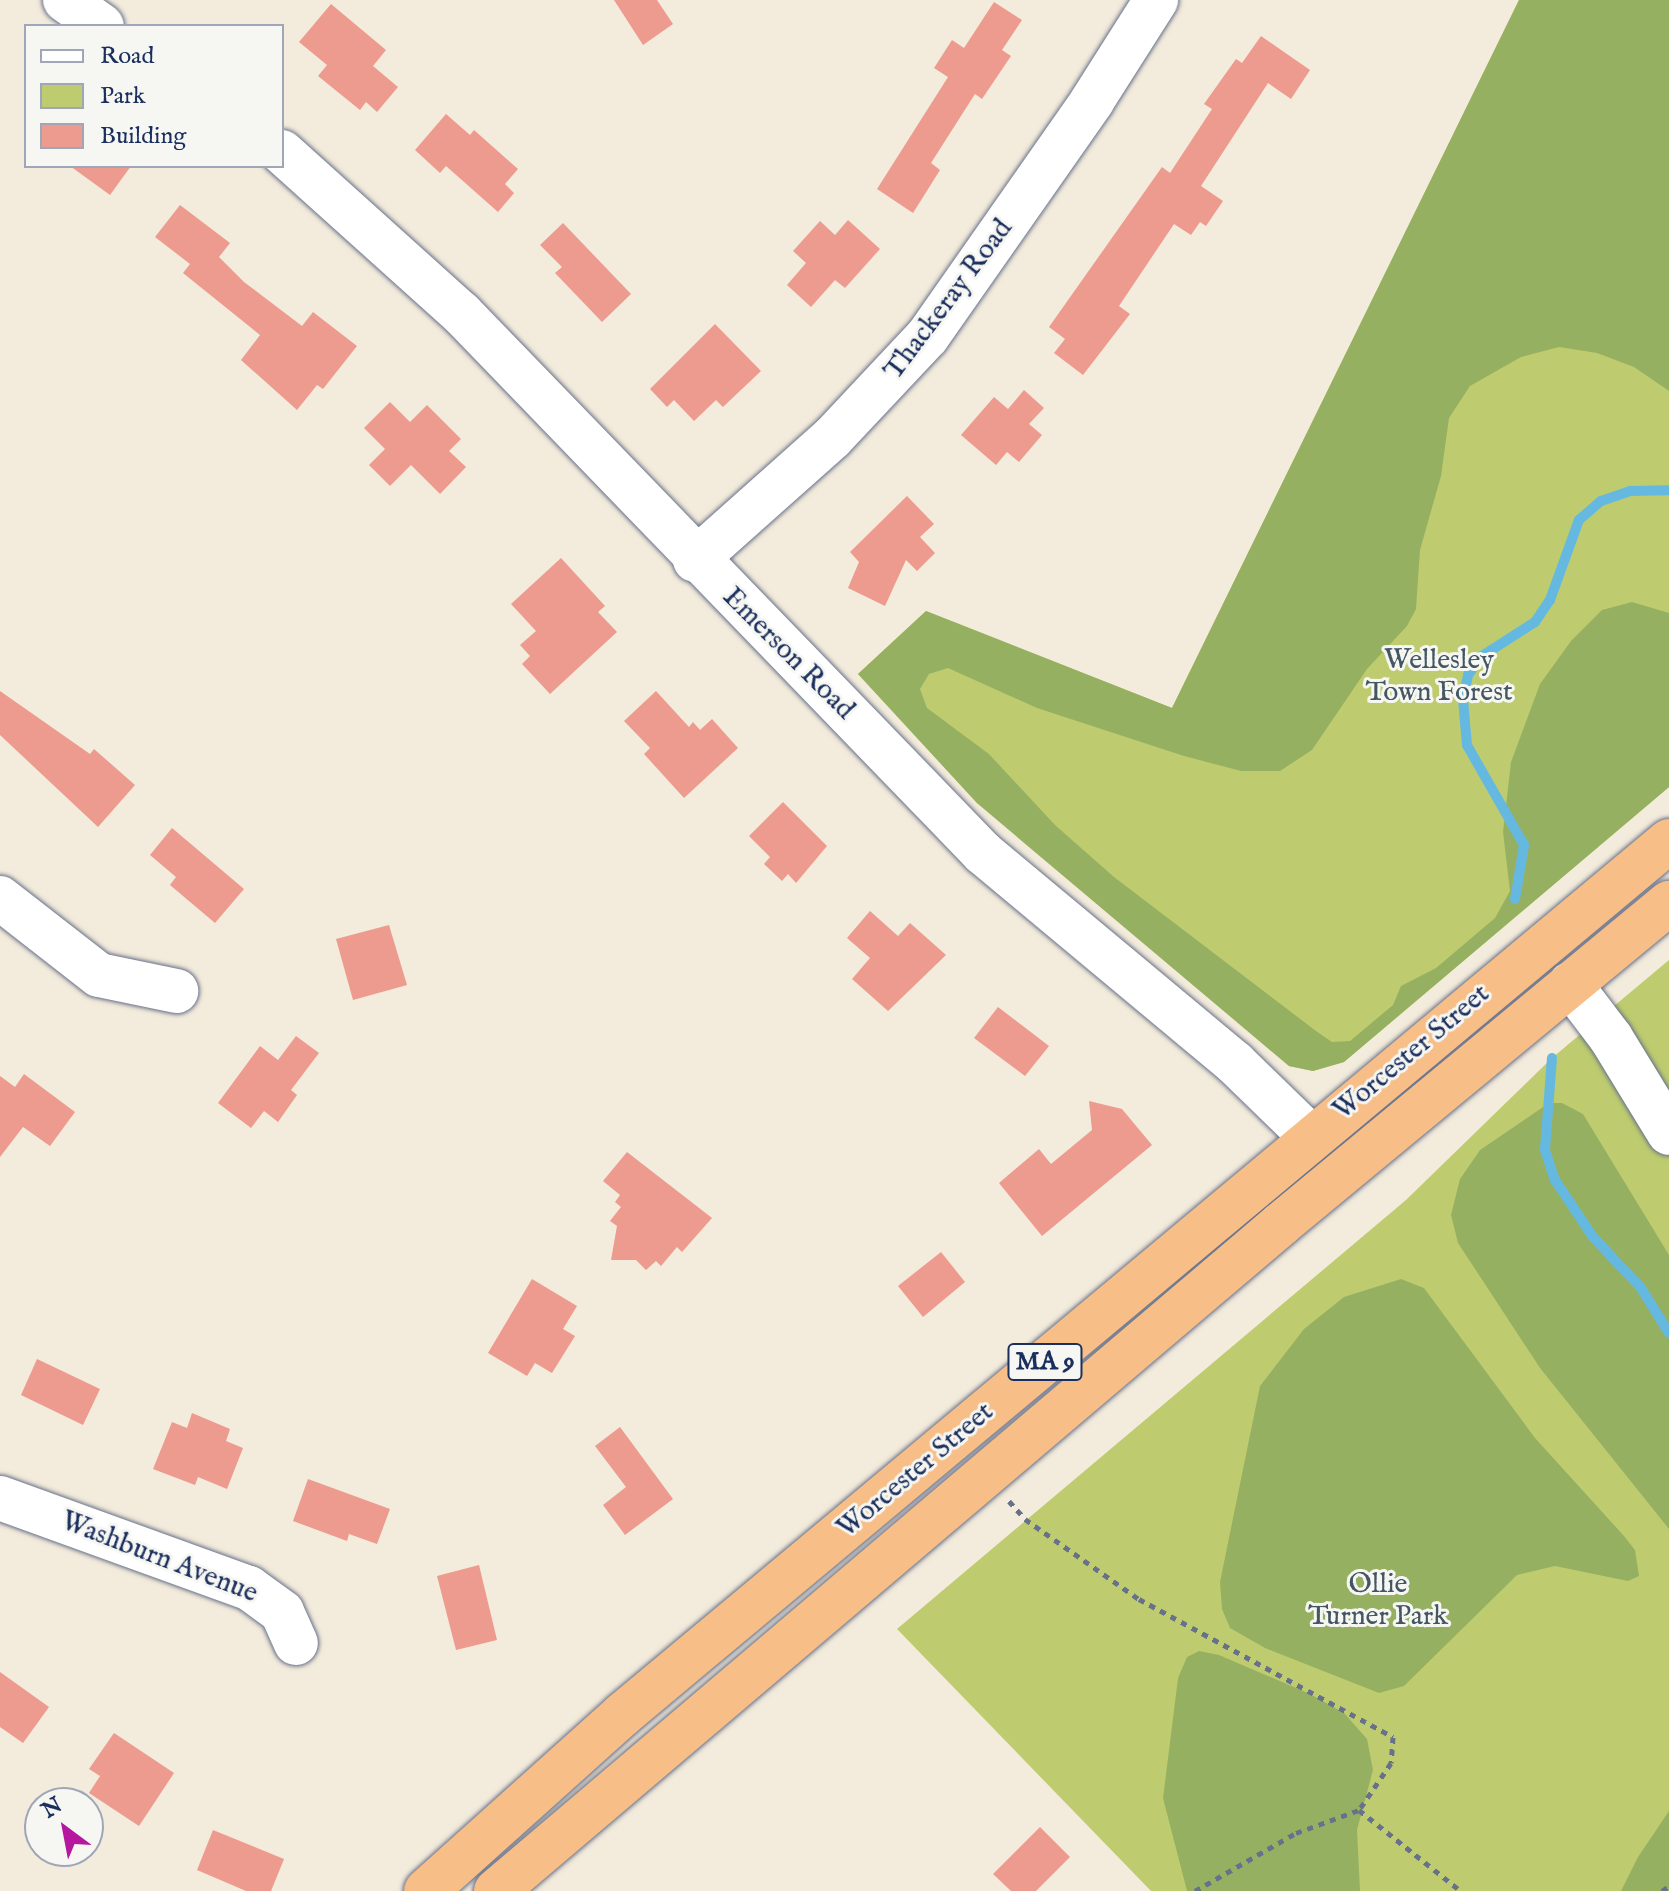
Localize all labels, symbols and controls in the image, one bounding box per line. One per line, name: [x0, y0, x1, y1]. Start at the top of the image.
legend: [24, 24, 284, 168]
text: Road: [100, 41, 154, 72]
text: Park: [100, 81, 146, 112]
text: Building: [100, 121, 186, 152]
street label: Thackeray Road: [878, 213, 1020, 387]
street label: Emerson Road: [715, 581, 861, 727]
park label: Wellesley Town Forest: [1365, 644, 1513, 710]
street label: Worcester Street: [1327, 978, 1497, 1128]
road number: MA 9: [1007, 1340, 1083, 1384]
street label: Worcester Street: [831, 1396, 1001, 1546]
street label: Washburn Avenue: [56, 1505, 262, 1611]
park label: Ollie Turner Park: [1308, 1568, 1448, 1634]
north arrow: [24, 1787, 104, 1867]
text: N: [37, 1791, 68, 1825]

